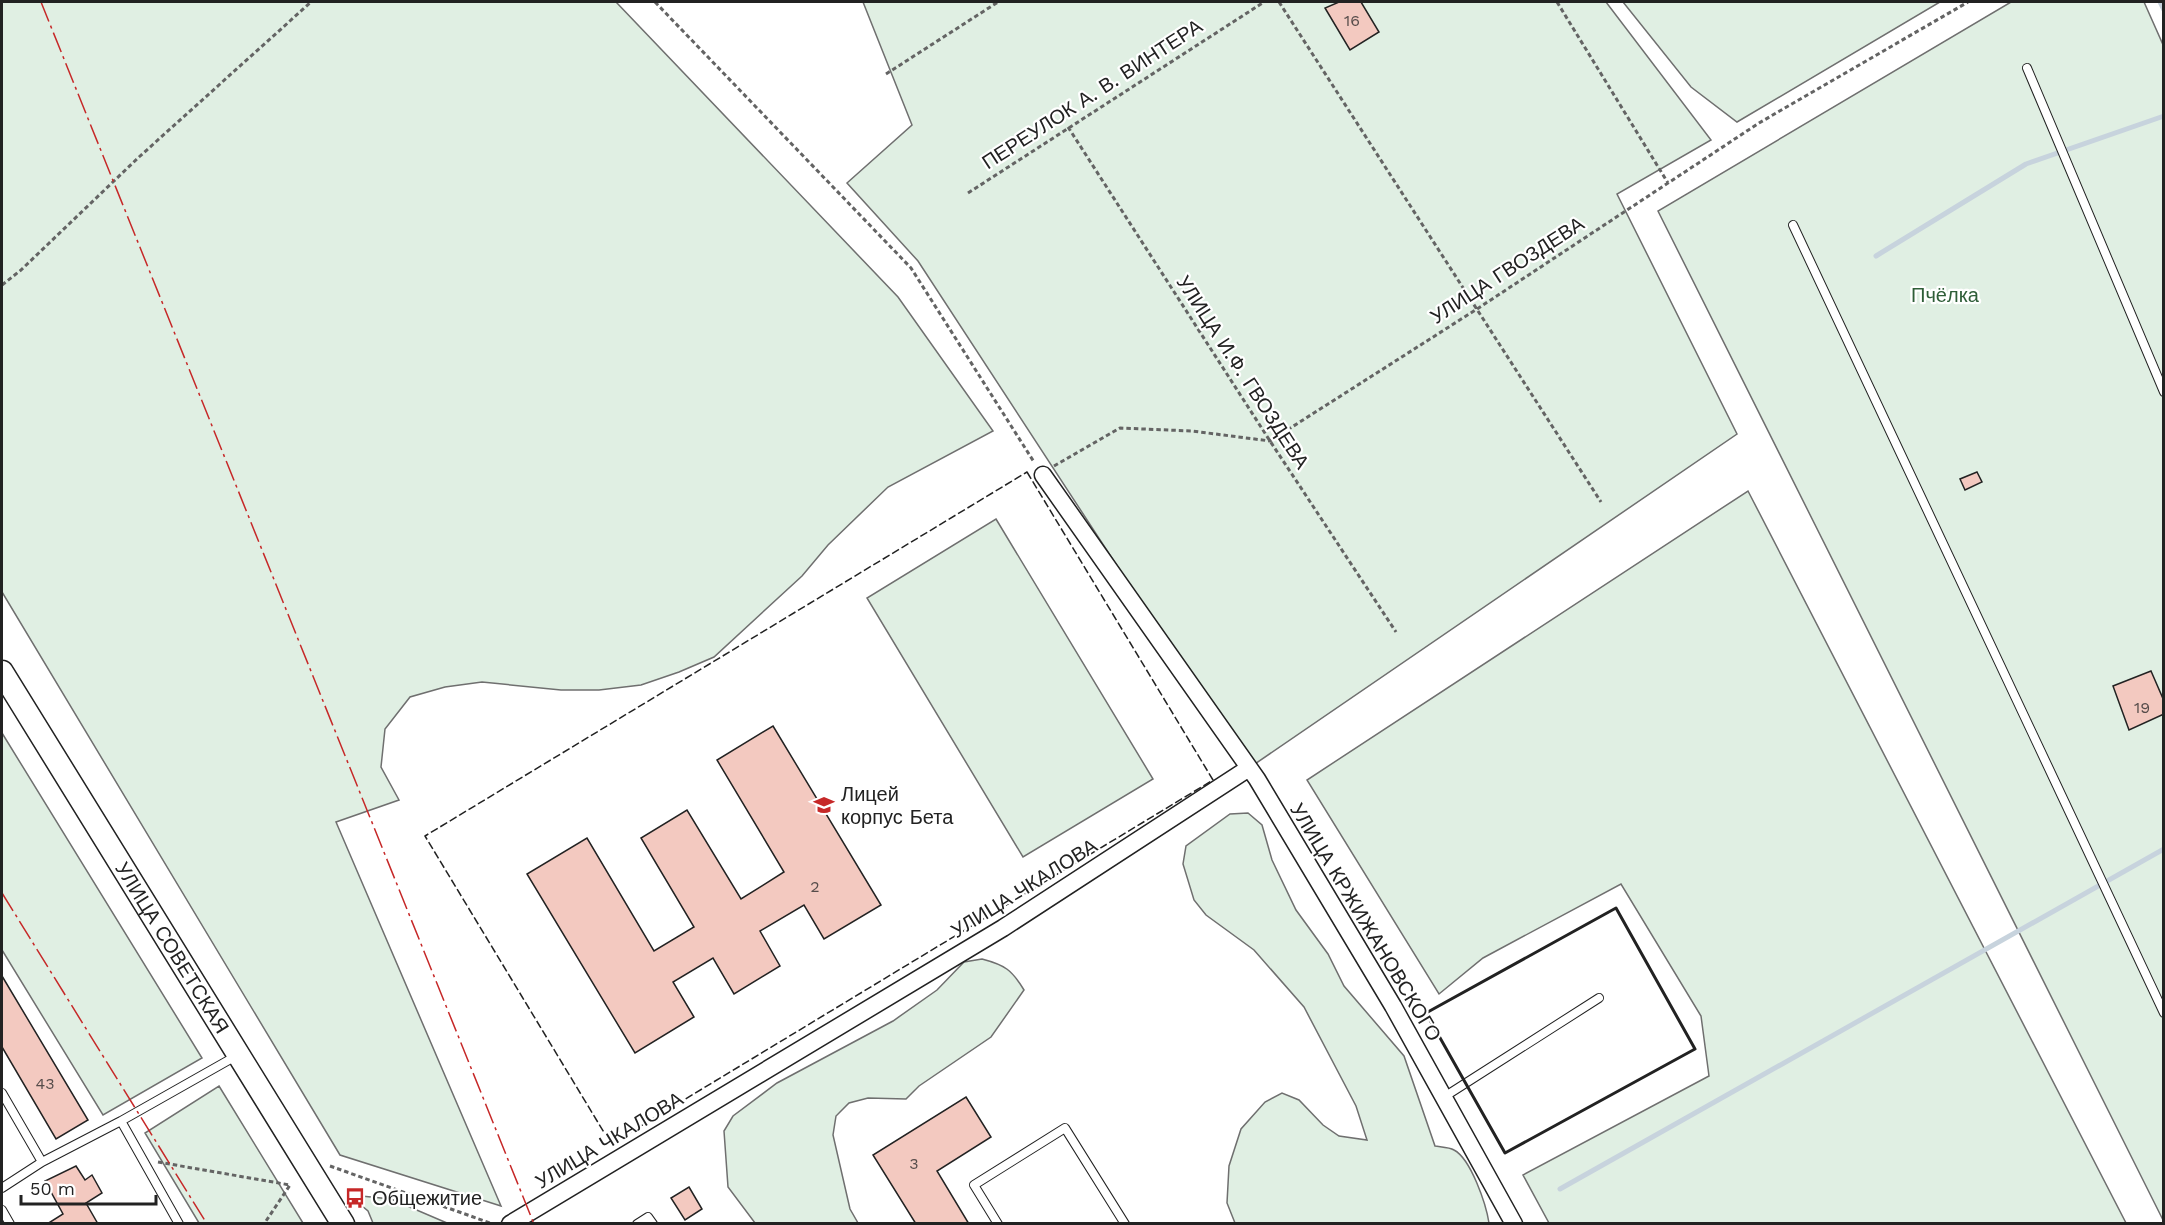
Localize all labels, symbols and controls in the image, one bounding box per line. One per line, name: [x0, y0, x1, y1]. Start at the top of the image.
house number: 16: [1344, 11, 1360, 30]
street label: ПЕРЕУЛОК А. В. ВИНТЕРА: [977, 13, 1207, 174]
street label: УЛИЦА ГВОЗДЕВА: [1426, 211, 1589, 329]
street label: УЛИЦА И.Ф. ГВОЗДЕВА: [1172, 271, 1315, 474]
park label: Пчёлка: [1911, 283, 1980, 307]
house number: 19: [2134, 698, 2150, 717]
place label: Лицей корпус Бета: [841, 782, 954, 829]
school or university icon: Лицей корпус Бета: [812, 793, 836, 817]
street label: УЛИЦА КРЖИЖАНОВСКОГО: [1285, 799, 1447, 1045]
street label: УЛИЦА ЧКАЛОВА: [946, 833, 1102, 943]
street label: УЛИЦА СОВЕТСКАЯ: [110, 858, 234, 1038]
house number: 2: [810, 877, 820, 896]
house number: 43: [35, 1074, 55, 1093]
street label: УЛИЦА ЧКАЛОВА: [531, 1086, 688, 1194]
house number: 3: [909, 1154, 919, 1173]
scale bar: [21, 1168, 156, 1206]
text: 50 m: [30, 1178, 75, 1199]
bus stop icon: Общежитие: [343, 1186, 367, 1210]
place label: Общежитие: [372, 1186, 482, 1210]

